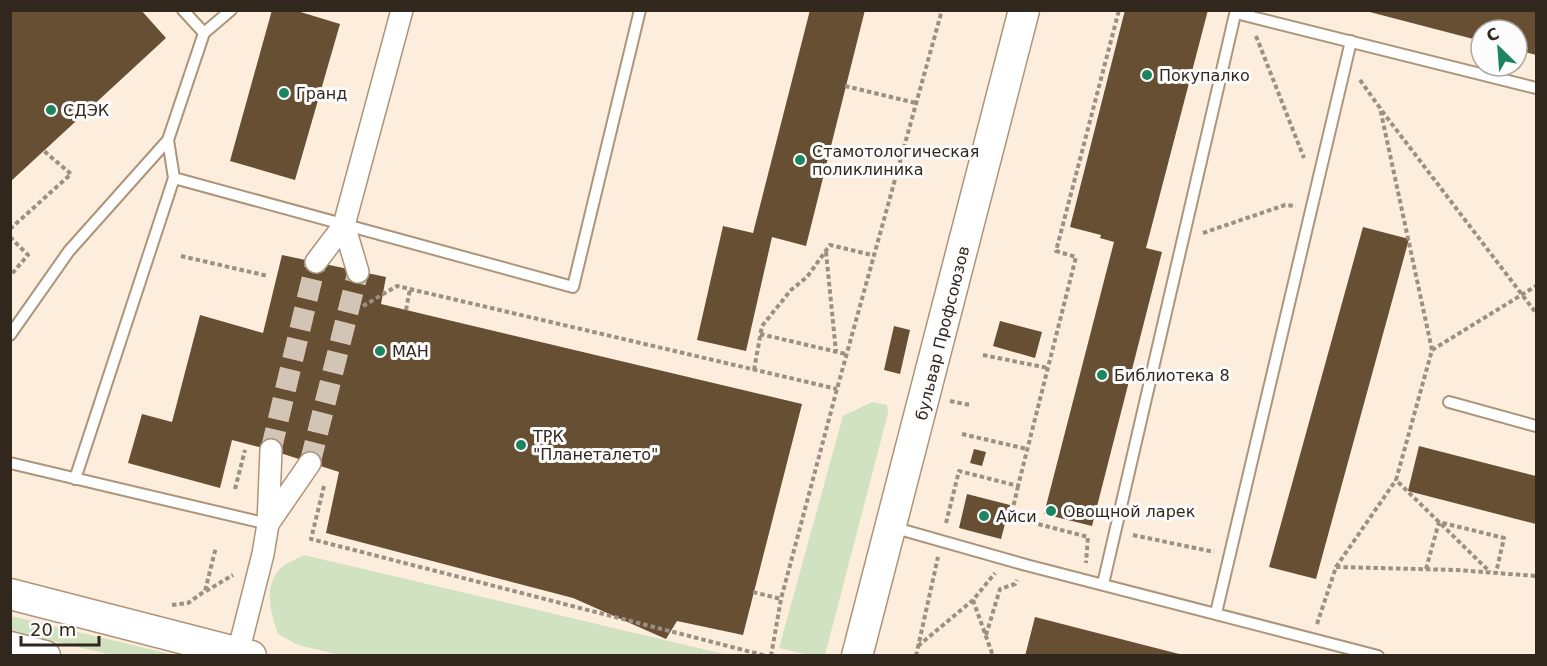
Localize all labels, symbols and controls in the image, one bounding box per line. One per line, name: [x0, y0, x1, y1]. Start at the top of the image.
north arrow: [1469, 18, 1529, 78]
text: С: [1484, 24, 1502, 46]
place label: Покупалко: [1159, 66, 1250, 85]
marker: Покупалко: [1140, 68, 1154, 82]
place label: Гранд: [296, 84, 347, 103]
marker: Гранд: [277, 86, 291, 100]
place label: СДЭК: [63, 101, 110, 120]
marker: СДЭК: [44, 103, 58, 117]
place label: Стамотологическая поликлиника: [812, 142, 979, 179]
marker: Стамотологическая поликлиника: [793, 153, 807, 167]
street label: бульвар Профсоюзов: [912, 244, 973, 422]
place label: МАН: [392, 342, 429, 361]
marker: МАН: [373, 344, 387, 358]
place label: Библиотека 8: [1114, 366, 1230, 385]
marker: Библиотека 8: [1095, 368, 1109, 382]
place label: ТРК "Планеталето": [532, 427, 658, 464]
marker: ТРК "Планеталето": [514, 438, 528, 452]
place label: Овощной ларек: [1063, 502, 1196, 521]
marker: Овощной ларек: [1044, 504, 1058, 518]
place label: Айси: [996, 507, 1037, 526]
marker: Айси: [977, 509, 991, 523]
scale bar: [21, 609, 99, 647]
text: 20 m: [30, 619, 76, 640]

